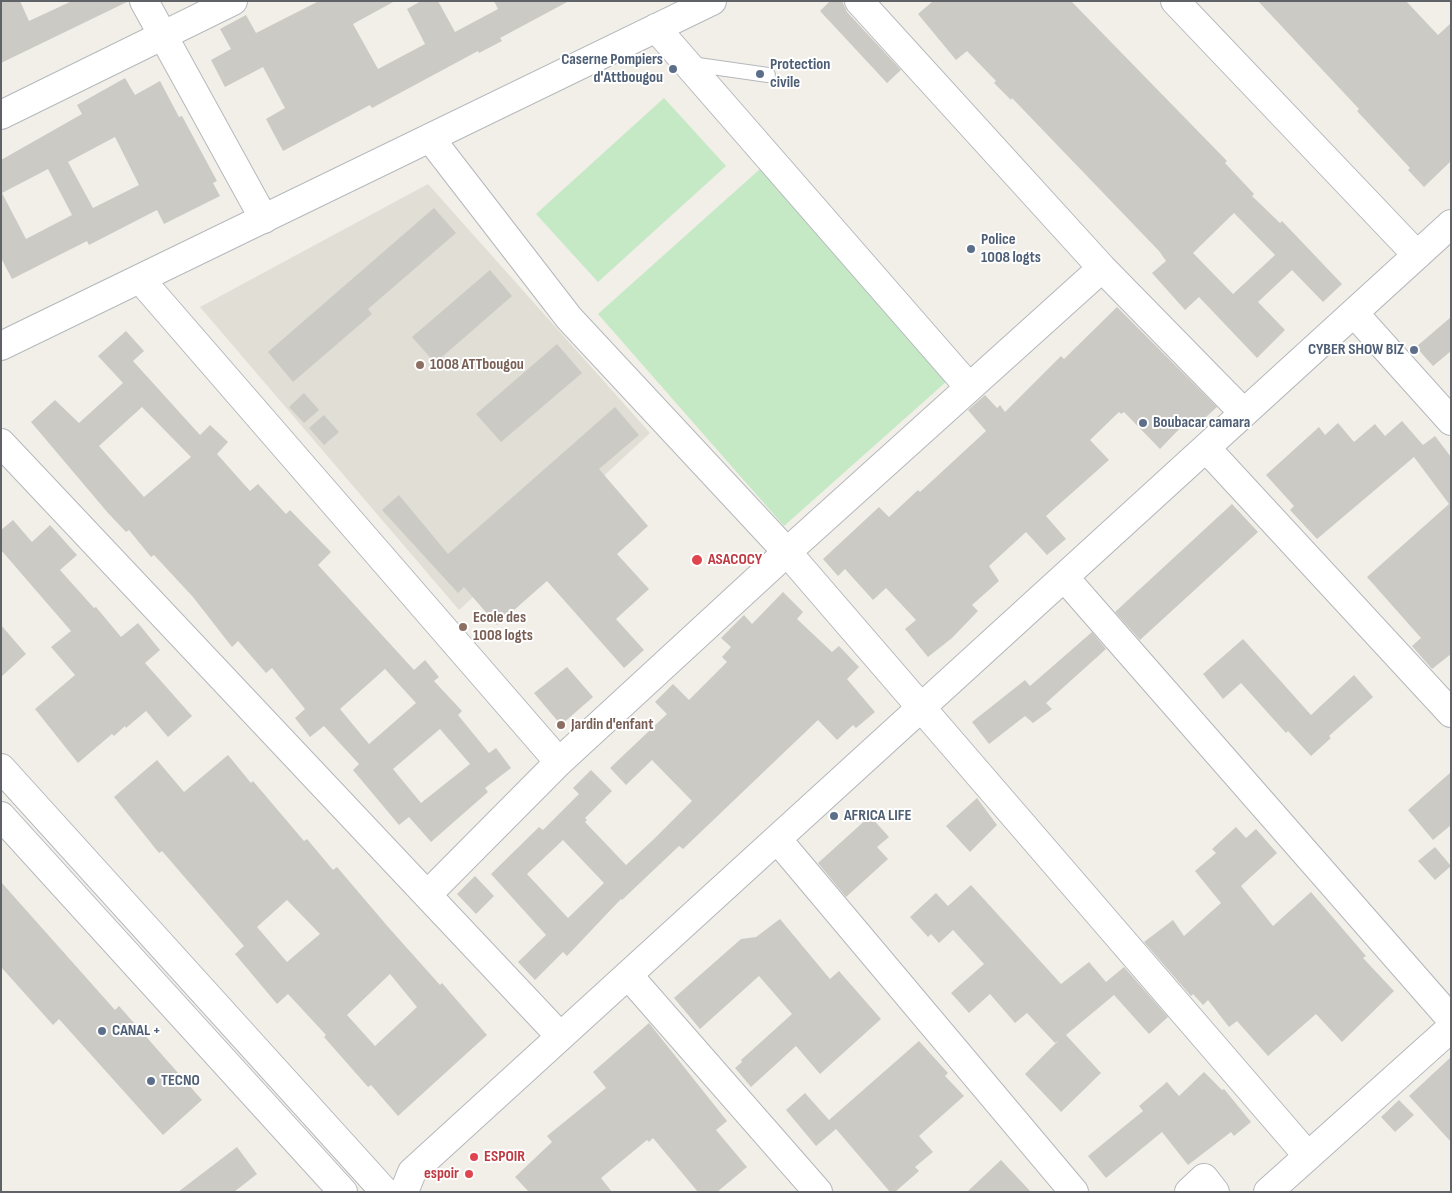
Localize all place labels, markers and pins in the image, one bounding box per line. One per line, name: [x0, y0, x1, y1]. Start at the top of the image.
place label: Caserne Pompiers d'Attbougou: [561, 50, 663, 88]
place label: Protection civile: [770, 55, 830, 93]
marker: Caserne Pompiers d'Attbougou: [667, 63, 679, 75]
marker: Protection civile: [754, 68, 766, 80]
place label: Police 1008 logts: [981, 230, 1041, 268]
marker: Police 1008 logts: [965, 243, 977, 255]
place label: CYBER SHOW BIZ: [1308, 340, 1404, 360]
marker: CYBER SHOW BIZ: [1408, 344, 1420, 356]
place label: 1008 ATTbougou: [430, 355, 524, 375]
marker: 1008 ATTbougou: [414, 359, 426, 371]
place label: Boubacar camara: [1153, 413, 1250, 433]
marker: Boubacar camara: [1137, 417, 1149, 429]
place label: ASACOCY: [708, 550, 762, 570]
marker: ASACOCY: [690, 553, 704, 567]
place label: Ecole des 1008 logts: [473, 608, 533, 646]
marker: Ecole des 1008 logts: [457, 621, 469, 633]
place label: Jardin d'enfant: [571, 715, 653, 735]
marker: Jardin d'enfant: [555, 719, 567, 731]
place label: AFRICA LIFE: [844, 806, 911, 826]
marker: AFRICA LIFE: [828, 810, 840, 822]
place label: CANAL +: [112, 1021, 161, 1041]
marker: CANAL +: [96, 1025, 108, 1037]
place label: TECNO: [161, 1071, 200, 1091]
marker: TECNO: [145, 1075, 157, 1087]
place label: ESPOIR: [484, 1147, 525, 1167]
marker: ESPOIR: [468, 1151, 480, 1163]
place label: espoir: [424, 1164, 459, 1184]
marker: espoir: [463, 1168, 475, 1180]

